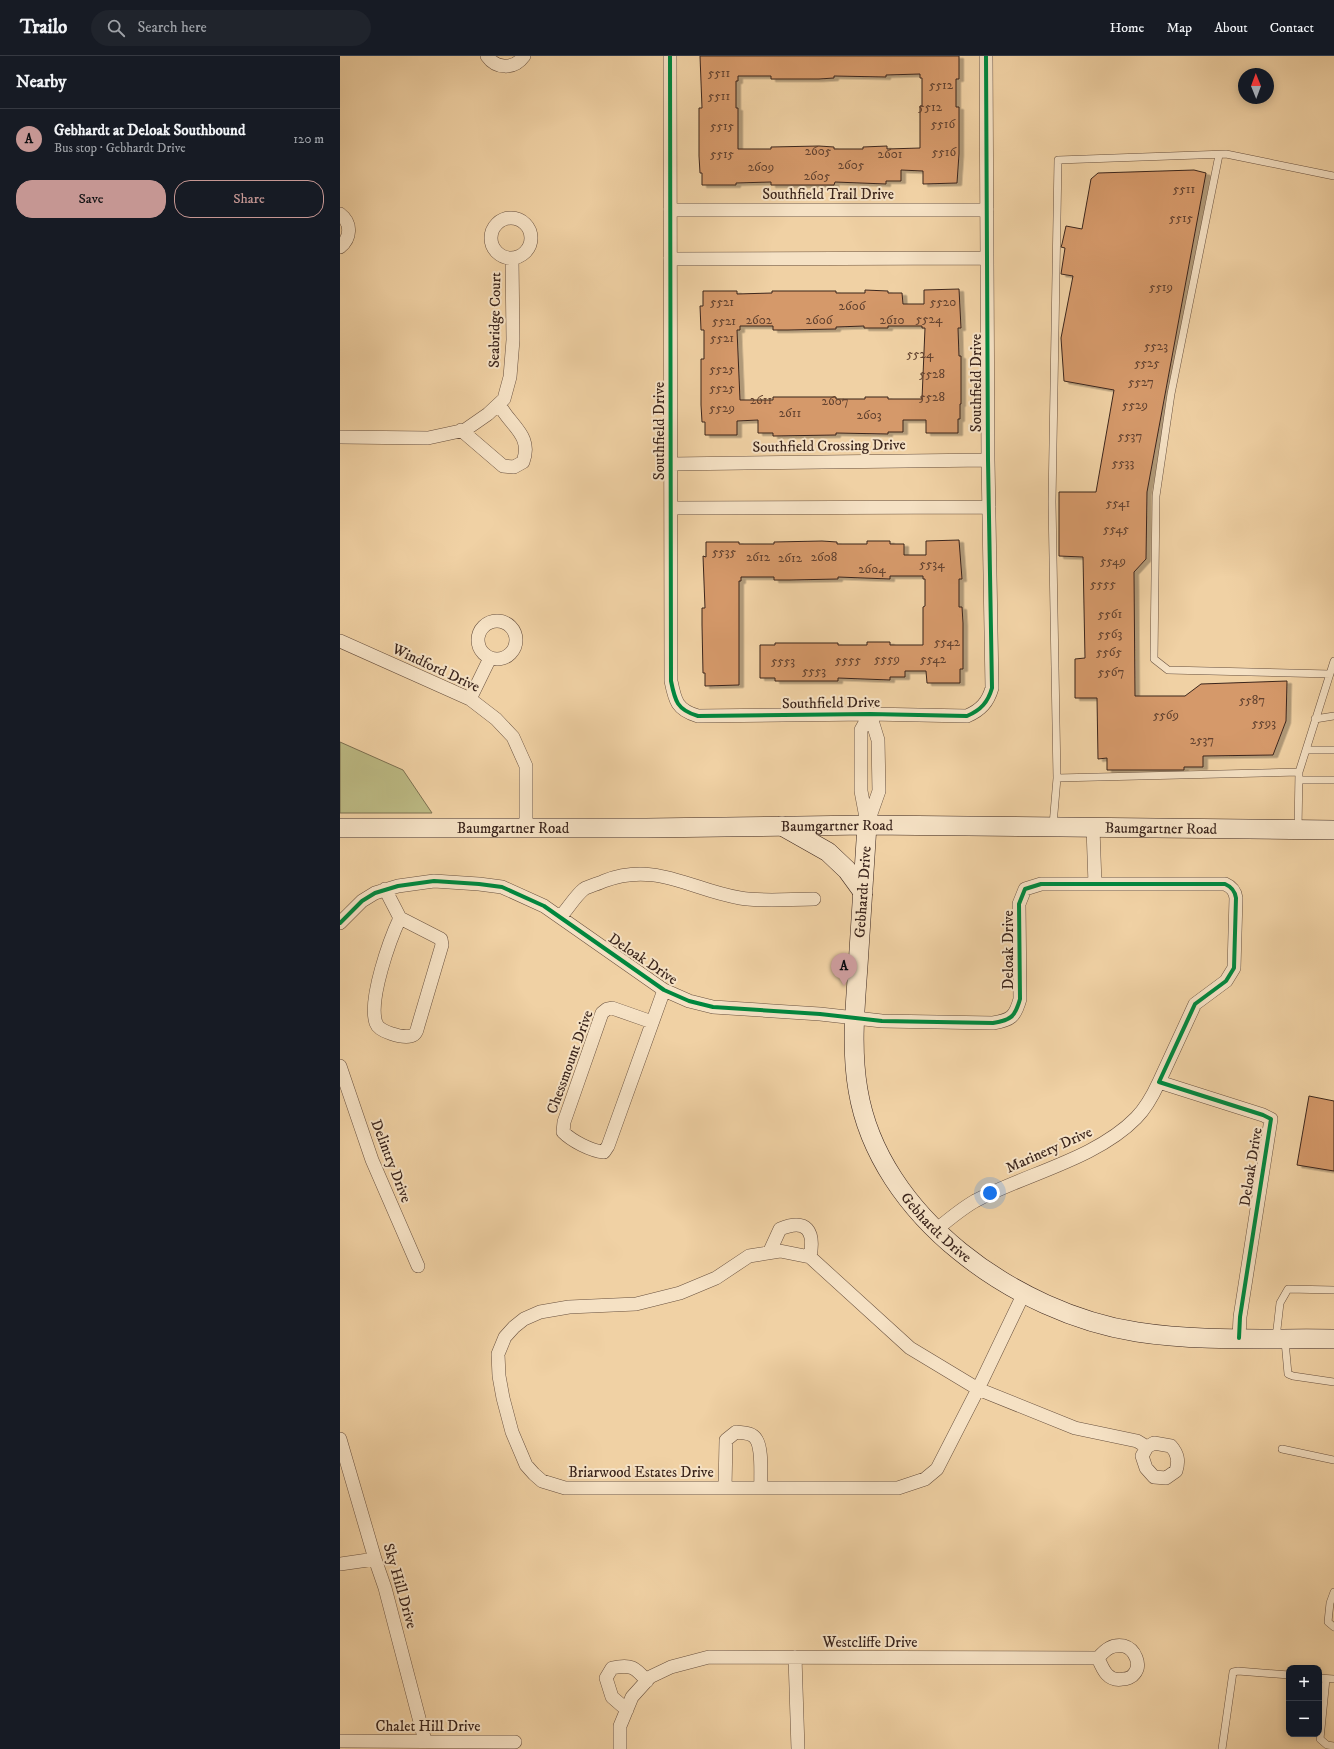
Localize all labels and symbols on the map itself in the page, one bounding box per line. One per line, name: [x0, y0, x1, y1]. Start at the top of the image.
house number: 5511: [708, 65, 730, 81]
north arrow: [1238, 68, 1274, 104]
house number: 5512: [929, 77, 954, 93]
house number: 5511: [708, 88, 730, 104]
house number: 5512: [918, 99, 943, 115]
house number: 5516: [931, 116, 956, 132]
house number: 5515: [710, 118, 735, 134]
house number: 2605: [805, 143, 832, 159]
house number: 5516: [932, 144, 957, 160]
house number: 5515: [710, 146, 735, 162]
house number: 2601: [878, 146, 903, 162]
house number: 2605: [838, 157, 865, 173]
house number: 2609: [748, 159, 774, 175]
house number: 2605: [804, 168, 831, 184]
house number: 5511: [1173, 181, 1195, 197]
street label: Southfield Trail Drive: [762, 185, 894, 204]
house number: 5515: [1169, 210, 1194, 226]
street label: Seabridge Court: [485, 272, 505, 368]
house number: 5519: [1149, 279, 1173, 295]
house number: 5521: [710, 294, 734, 310]
house number: 5520: [930, 294, 956, 310]
house number: 2606: [839, 298, 867, 314]
house number: 5524: [916, 311, 943, 327]
house number: 2602: [746, 312, 773, 328]
house number: 2606: [806, 312, 834, 328]
house number: 2610: [880, 312, 904, 328]
house number: 5521: [712, 313, 736, 329]
house number: 5521: [710, 330, 734, 346]
street label: Southfield Drive: [967, 334, 986, 432]
house number: 5523: [1144, 338, 1168, 354]
house number: 5524: [907, 346, 934, 362]
house number: 5525: [1134, 355, 1160, 371]
house number: 5525: [709, 361, 735, 377]
house number: 5528: [919, 366, 945, 382]
house number: 5527: [1128, 374, 1154, 390]
house number: 5525: [709, 380, 735, 396]
street label: Southfield Drive: [650, 382, 669, 480]
house number: 5528: [919, 389, 945, 405]
house number: 2611: [750, 392, 773, 408]
house number: 2607: [822, 393, 849, 409]
house number: 5529: [1122, 397, 1148, 413]
house number: 5529: [709, 400, 735, 416]
house number: 2611: [779, 405, 802, 421]
house number: 2603: [857, 407, 882, 423]
house number: 5537: [1118, 428, 1142, 444]
street label: Southfield Crossing Drive: [752, 435, 906, 457]
house number: 5533: [1112, 455, 1134, 471]
house number: 5541: [1106, 495, 1130, 511]
house number: 5545: [1103, 521, 1130, 537]
house number: 5535: [712, 544, 737, 560]
house number: 2612: [746, 549, 771, 565]
house number: 2608: [811, 549, 837, 565]
house number: 2612: [778, 550, 803, 566]
house number: 5549: [1100, 553, 1126, 569]
house number: 5534: [919, 556, 945, 572]
house number: 2604: [858, 561, 886, 577]
house number: 5555: [1090, 576, 1116, 592]
house number: 5561: [1098, 606, 1122, 622]
house number: 5563: [1098, 626, 1122, 642]
house number: 5542: [934, 634, 961, 650]
street label: Windford Drive: [388, 639, 483, 697]
house number: 5565: [1096, 644, 1123, 660]
house number: 5559: [874, 651, 900, 667]
house number: 5542: [920, 651, 947, 667]
house number: 5555: [835, 652, 861, 668]
house number: 5553: [771, 653, 795, 669]
house number: 5553: [802, 663, 826, 679]
house number: 5567: [1098, 664, 1124, 680]
house number: 5587: [1239, 692, 1265, 708]
street label: Southfield Drive: [782, 693, 880, 713]
house number: 5569: [1153, 707, 1179, 723]
house number: 5593: [1252, 715, 1276, 731]
house number: 2537: [1190, 732, 1214, 748]
street label: Baumgartner Road: [781, 815, 894, 836]
street label: Baumgartner Road: [1105, 818, 1218, 838]
street label: Baumgartner Road: [457, 819, 570, 838]
street label: Gebhardt Drive: [850, 845, 876, 939]
street label: Deloak Drive: [999, 910, 1018, 990]
street label: Deloak Drive: [605, 929, 681, 989]
pin: A: [831, 953, 857, 986]
street label: Chessmount Drive: [542, 1008, 598, 1116]
street label: Delintry Drive: [366, 1117, 416, 1205]
street label: Marinery Drive: [1003, 1122, 1095, 1178]
street label: Deloak Drive: [1235, 1126, 1267, 1208]
your location: [980, 1183, 1000, 1203]
street label: Gebhardt Drive: [897, 1188, 976, 1267]
street label: Briarwood Estates Drive: [568, 1463, 714, 1482]
street label: Sky Hill Drive: [379, 1541, 421, 1631]
street label: Westcliffe Drive: [821, 1633, 918, 1652]
street label: Chalet Hill Drive: [376, 1717, 481, 1736]

